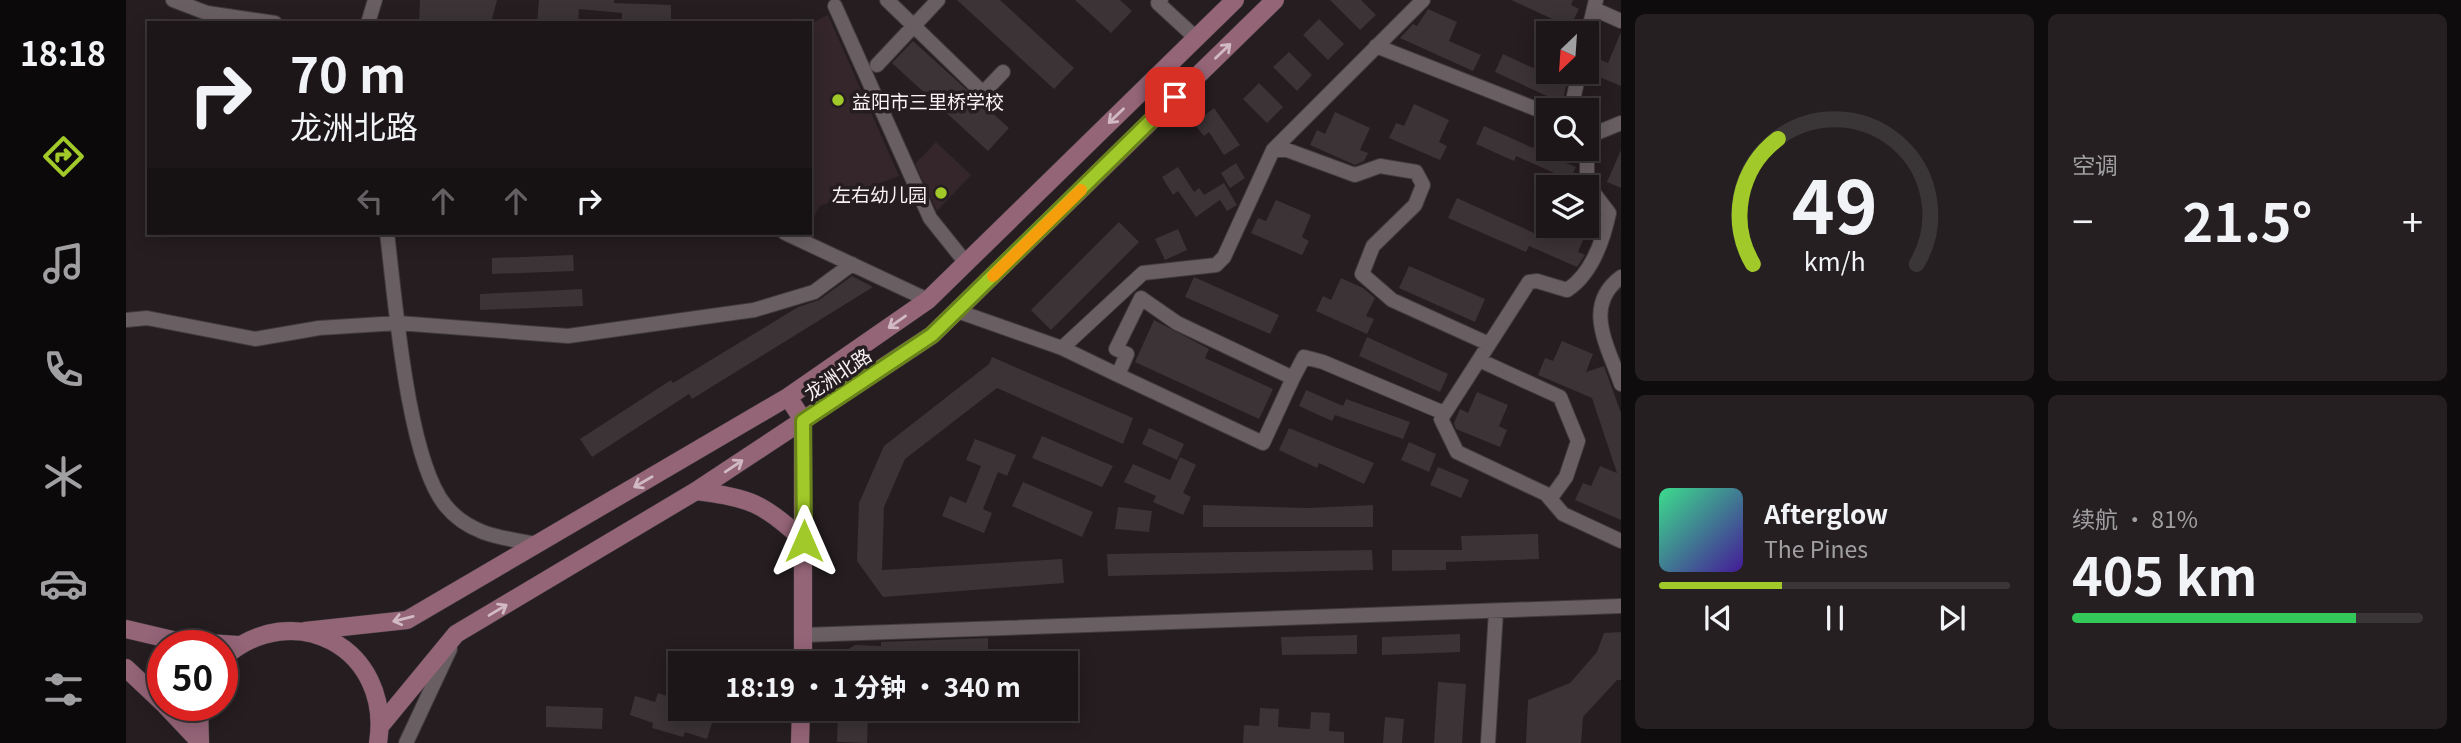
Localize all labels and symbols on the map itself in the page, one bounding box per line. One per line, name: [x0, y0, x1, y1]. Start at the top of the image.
north arrow: [1536, 21, 1600, 84]
one-way arrow: [1214, 42, 1231, 59]
pin: [1145, 67, 1205, 127]
place label: 益阳市三里桥学校: [852, 87, 1004, 114]
marker: 益阳市三里桥学校: [830, 92, 846, 108]
one-way arrow: [1108, 108, 1125, 125]
place label: 左右幼儿园: [832, 180, 927, 207]
marker: 左右幼儿园: [933, 185, 949, 201]
one-way arrow: [888, 315, 907, 329]
street label: 龙洲北路: [798, 341, 876, 405]
one-way arrow: [724, 459, 744, 473]
one-way arrow: [633, 476, 653, 490]
position arrow: [767, 504, 841, 578]
one-way arrow: [488, 602, 508, 616]
one-way arrow: [392, 613, 415, 626]
speed limit sign: 50: [147, 630, 238, 721]

